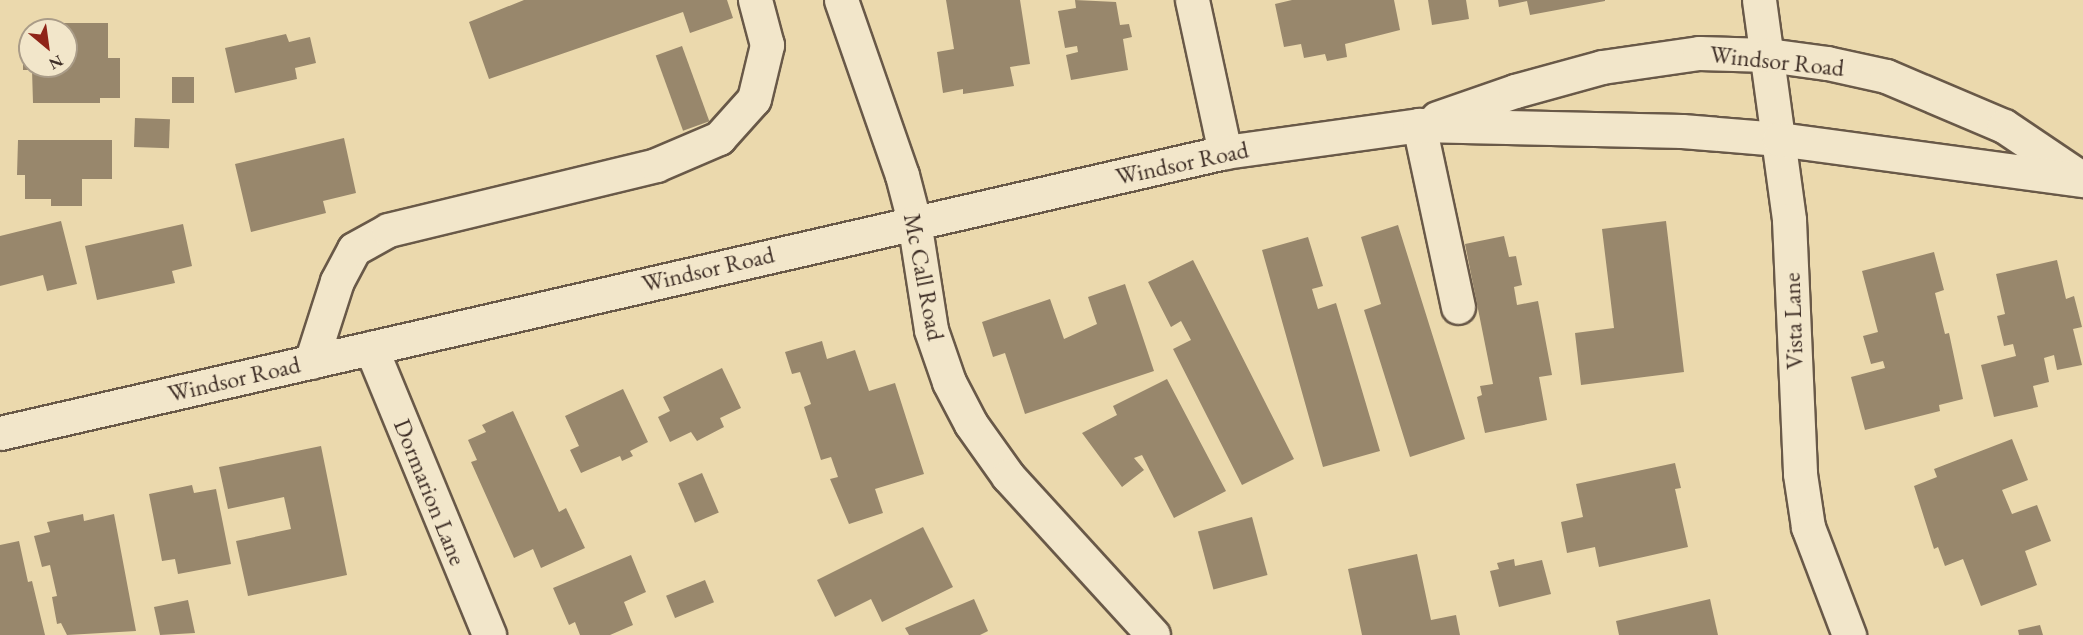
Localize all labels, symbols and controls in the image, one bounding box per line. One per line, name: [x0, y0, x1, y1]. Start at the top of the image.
north arrow: [18, 18, 78, 78]
street label: Windsor Road: [1708, 40, 1846, 82]
text: N: [45, 50, 67, 75]
street label: Windsor Road: [1113, 135, 1251, 191]
street label: Mc Call Road: [898, 211, 950, 343]
street label: Windsor Road: [639, 240, 777, 298]
street label: Vista Lane: [1777, 272, 1809, 370]
street label: Windsor Road: [165, 350, 303, 408]
street label: Dormarion Lane: [388, 415, 472, 569]

